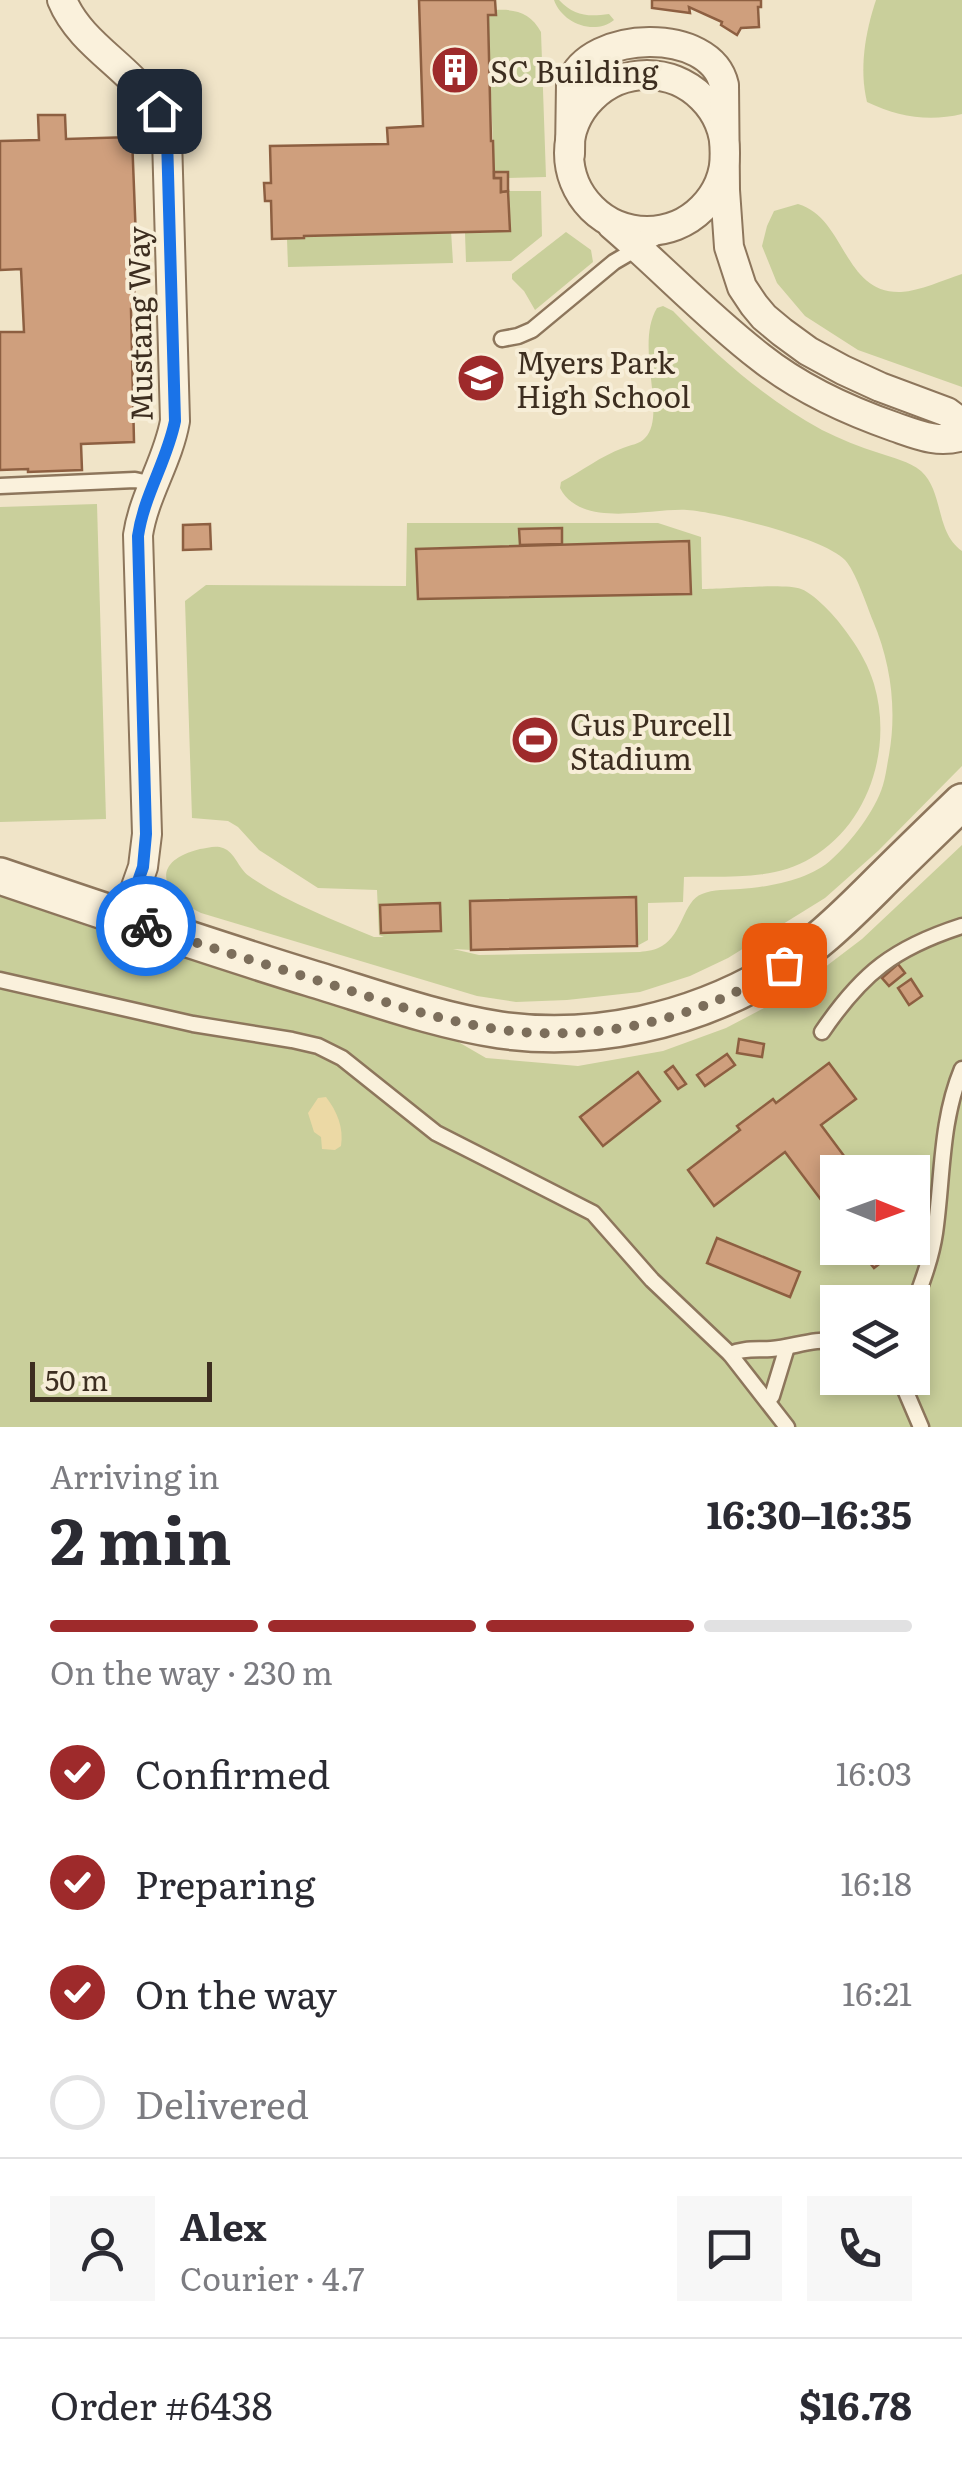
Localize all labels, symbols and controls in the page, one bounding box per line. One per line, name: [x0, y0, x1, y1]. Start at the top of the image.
building icon: SC Building: [429, 44, 481, 96]
place label: SC Building: [490, 48, 659, 92]
pin: [117, 69, 202, 154]
icon: home: [132, 84, 187, 139]
street label: Mustang Way: [114, 225, 162, 422]
place label: Myers Park High School: [516, 339, 691, 417]
school or university icon: Myers Park High School: [455, 352, 507, 404]
place label: Gus Purcell Stadium: [570, 701, 732, 779]
sports icon: Gus Purcell Stadium: [509, 714, 561, 766]
courier: [96, 876, 196, 976]
icon: bike: [119, 899, 174, 954]
pin: [742, 923, 827, 1008]
icon: bag: [757, 938, 812, 993]
north arrow: [820, 1155, 930, 1265]
map controls: [820, 1155, 930, 1395]
button: layers: [820, 1285, 930, 1395]
scale bar: [30, 1357, 212, 1402]
text: 50 m: [45, 1358, 108, 1400]
text: Arriving in: [50, 1451, 220, 1499]
text: 16:30–16:35: [706, 1484, 912, 1541]
text: 2 min: [50, 1488, 232, 1585]
text: On the way · 230 m: [50, 1647, 333, 1695]
text: Confirmed: [135, 1744, 330, 1801]
icon: check: [50, 1745, 105, 1800]
text: 16:03: [836, 1748, 912, 1796]
text: Preparing: [135, 1854, 315, 1911]
icon: check: [50, 1855, 105, 1910]
text: 16:18: [840, 1858, 912, 1906]
text: On the way: [135, 1964, 337, 2021]
icon: check: [50, 1965, 105, 2020]
text: 16:21: [842, 1968, 912, 2016]
text: Delivered: [135, 2074, 309, 2131]
button: person: [50, 2196, 155, 2301]
text: Alex: [180, 2196, 266, 2253]
button: chat: [677, 2196, 782, 2301]
button: phone: [807, 2196, 912, 2301]
text: Courier · 4.7: [180, 2253, 365, 2301]
text: Order #6438: [50, 2375, 273, 2432]
text: $16.78: [799, 2375, 912, 2432]

